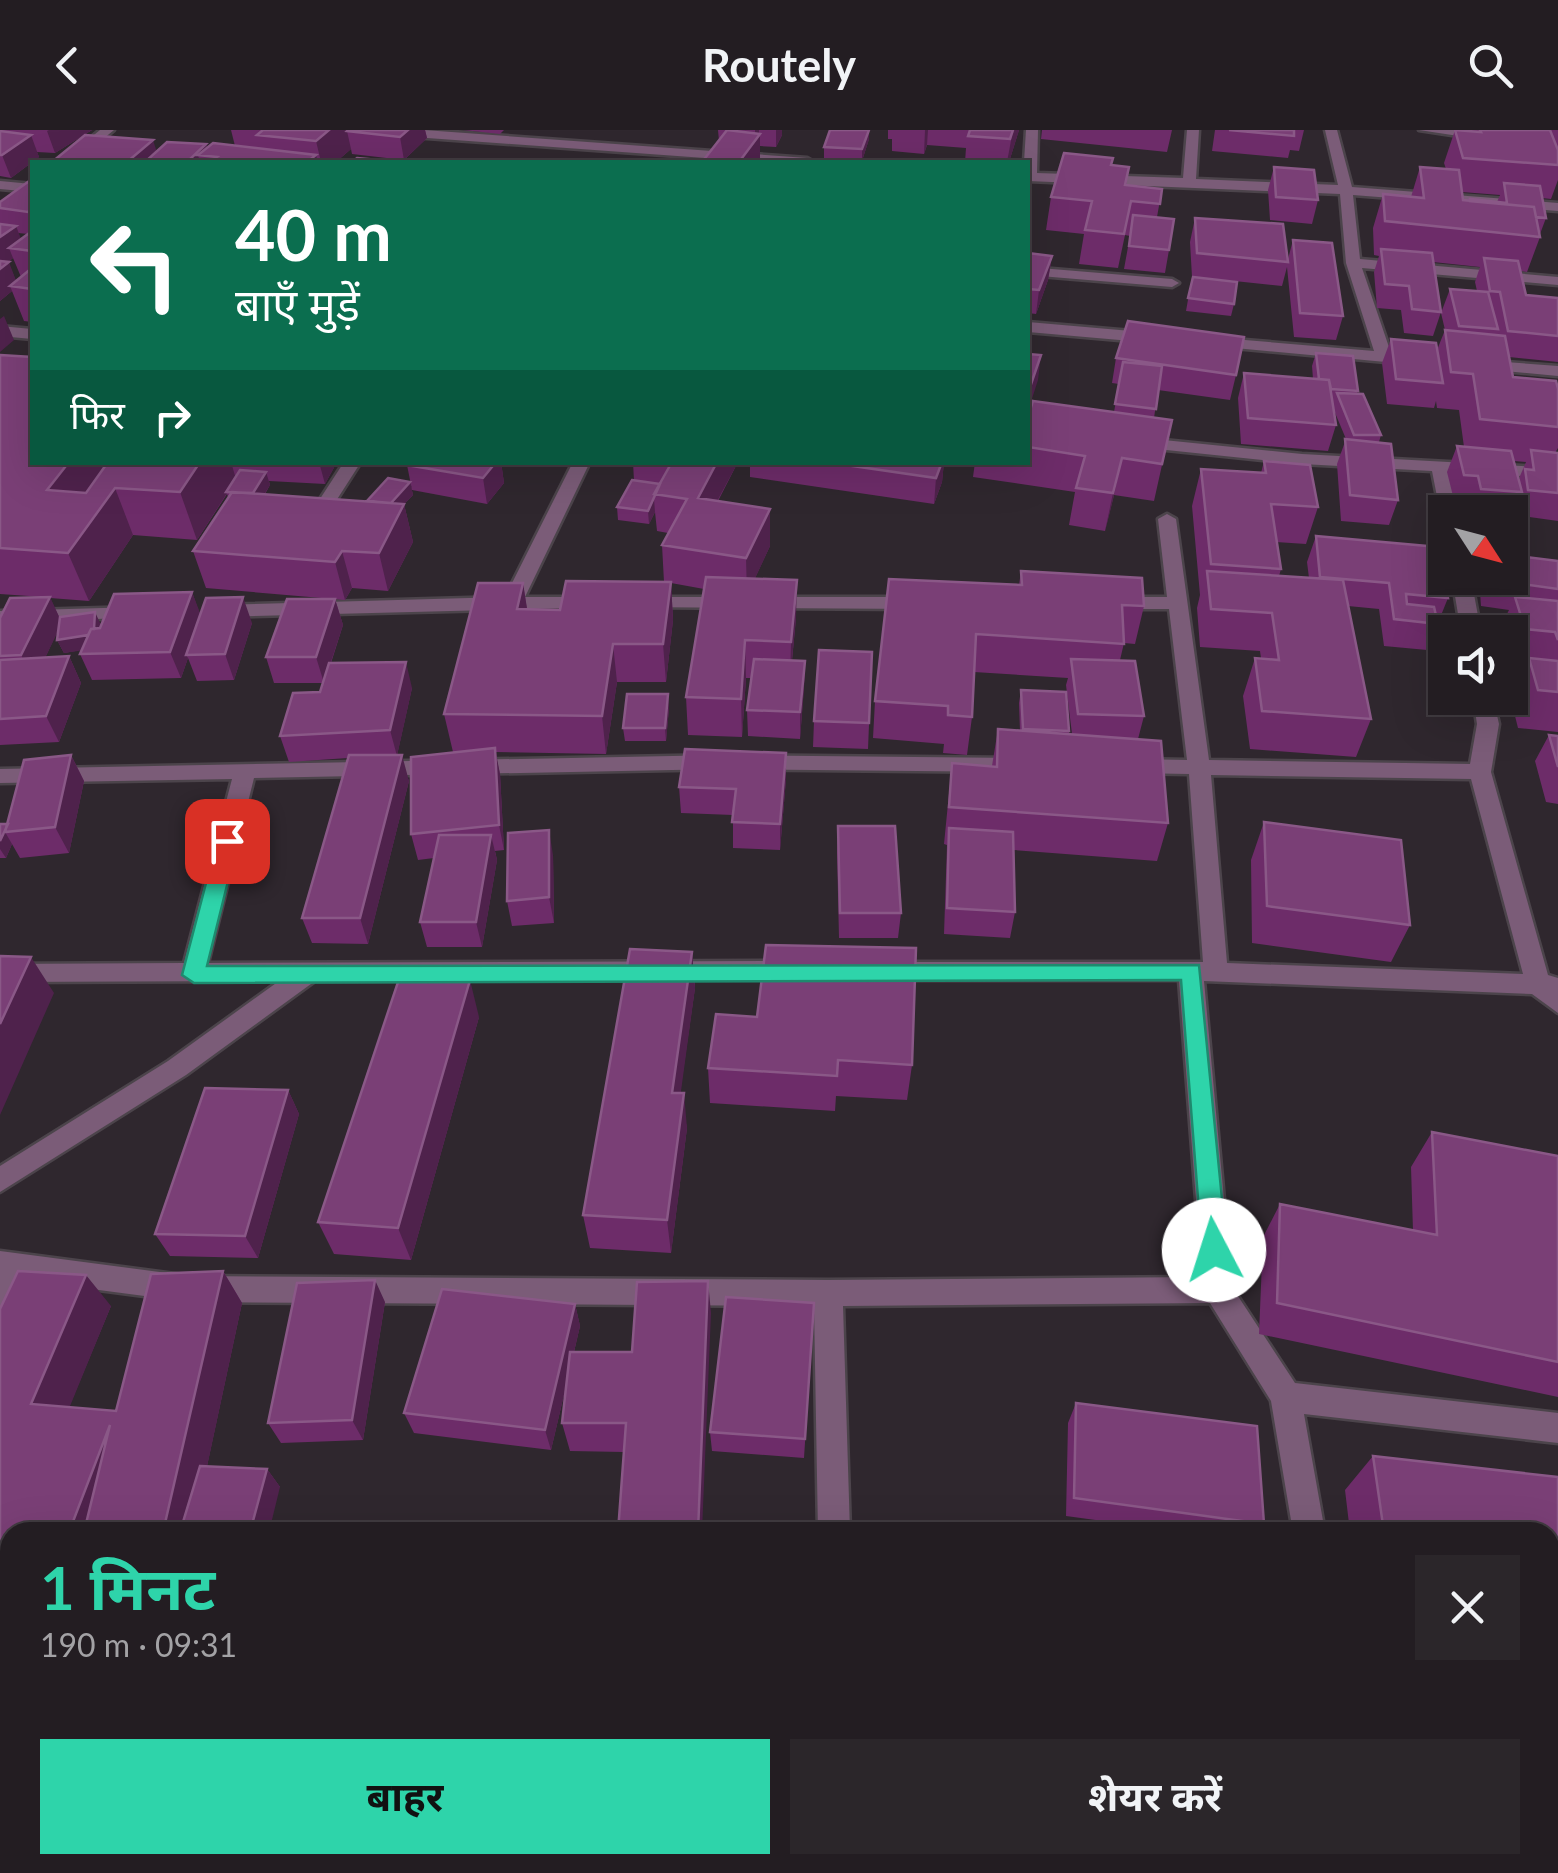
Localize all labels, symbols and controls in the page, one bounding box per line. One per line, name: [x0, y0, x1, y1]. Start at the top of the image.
icon: back: [40, 38, 95, 93]
text: Routely: [702, 38, 856, 92]
icon: search: [1463, 38, 1518, 93]
text: 40 m: [235, 192, 392, 276]
icon: left: [70, 200, 200, 330]
text: बाएँ मुड़ें: [235, 277, 360, 331]
icon: right: [145, 390, 200, 445]
text: फिर: [70, 391, 125, 437]
north arrow: [1428, 495, 1528, 595]
map controls: [1428, 495, 1528, 715]
button: sound: [1428, 615, 1528, 715]
pin: [185, 799, 270, 884]
icon: arrive: [200, 814, 255, 869]
position arrow: [1162, 1198, 1266, 1302]
text: 1 मिनट: [40, 1551, 215, 1623]
button: close: [1415, 1555, 1520, 1660]
text: 190 m · 09:31: [40, 1625, 237, 1664]
button: बाहर: [40, 1739, 770, 1854]
button: शेयर करें: [790, 1739, 1520, 1854]

